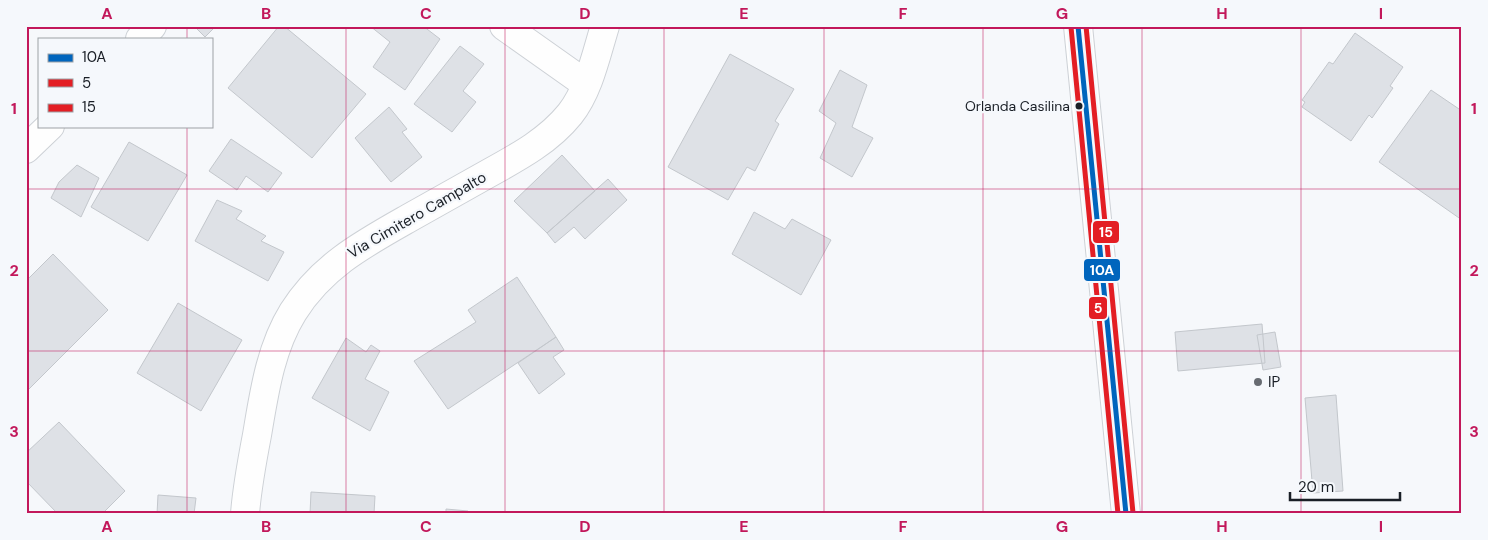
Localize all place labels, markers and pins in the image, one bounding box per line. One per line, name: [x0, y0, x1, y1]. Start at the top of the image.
place label: Orlanda Casilina: [965, 97, 1070, 115]
marker: Orlanda Casilina: [1074, 101, 1084, 111]
place label: IP: [1268, 372, 1281, 392]
marker: IP: [1252, 376, 1264, 388]

